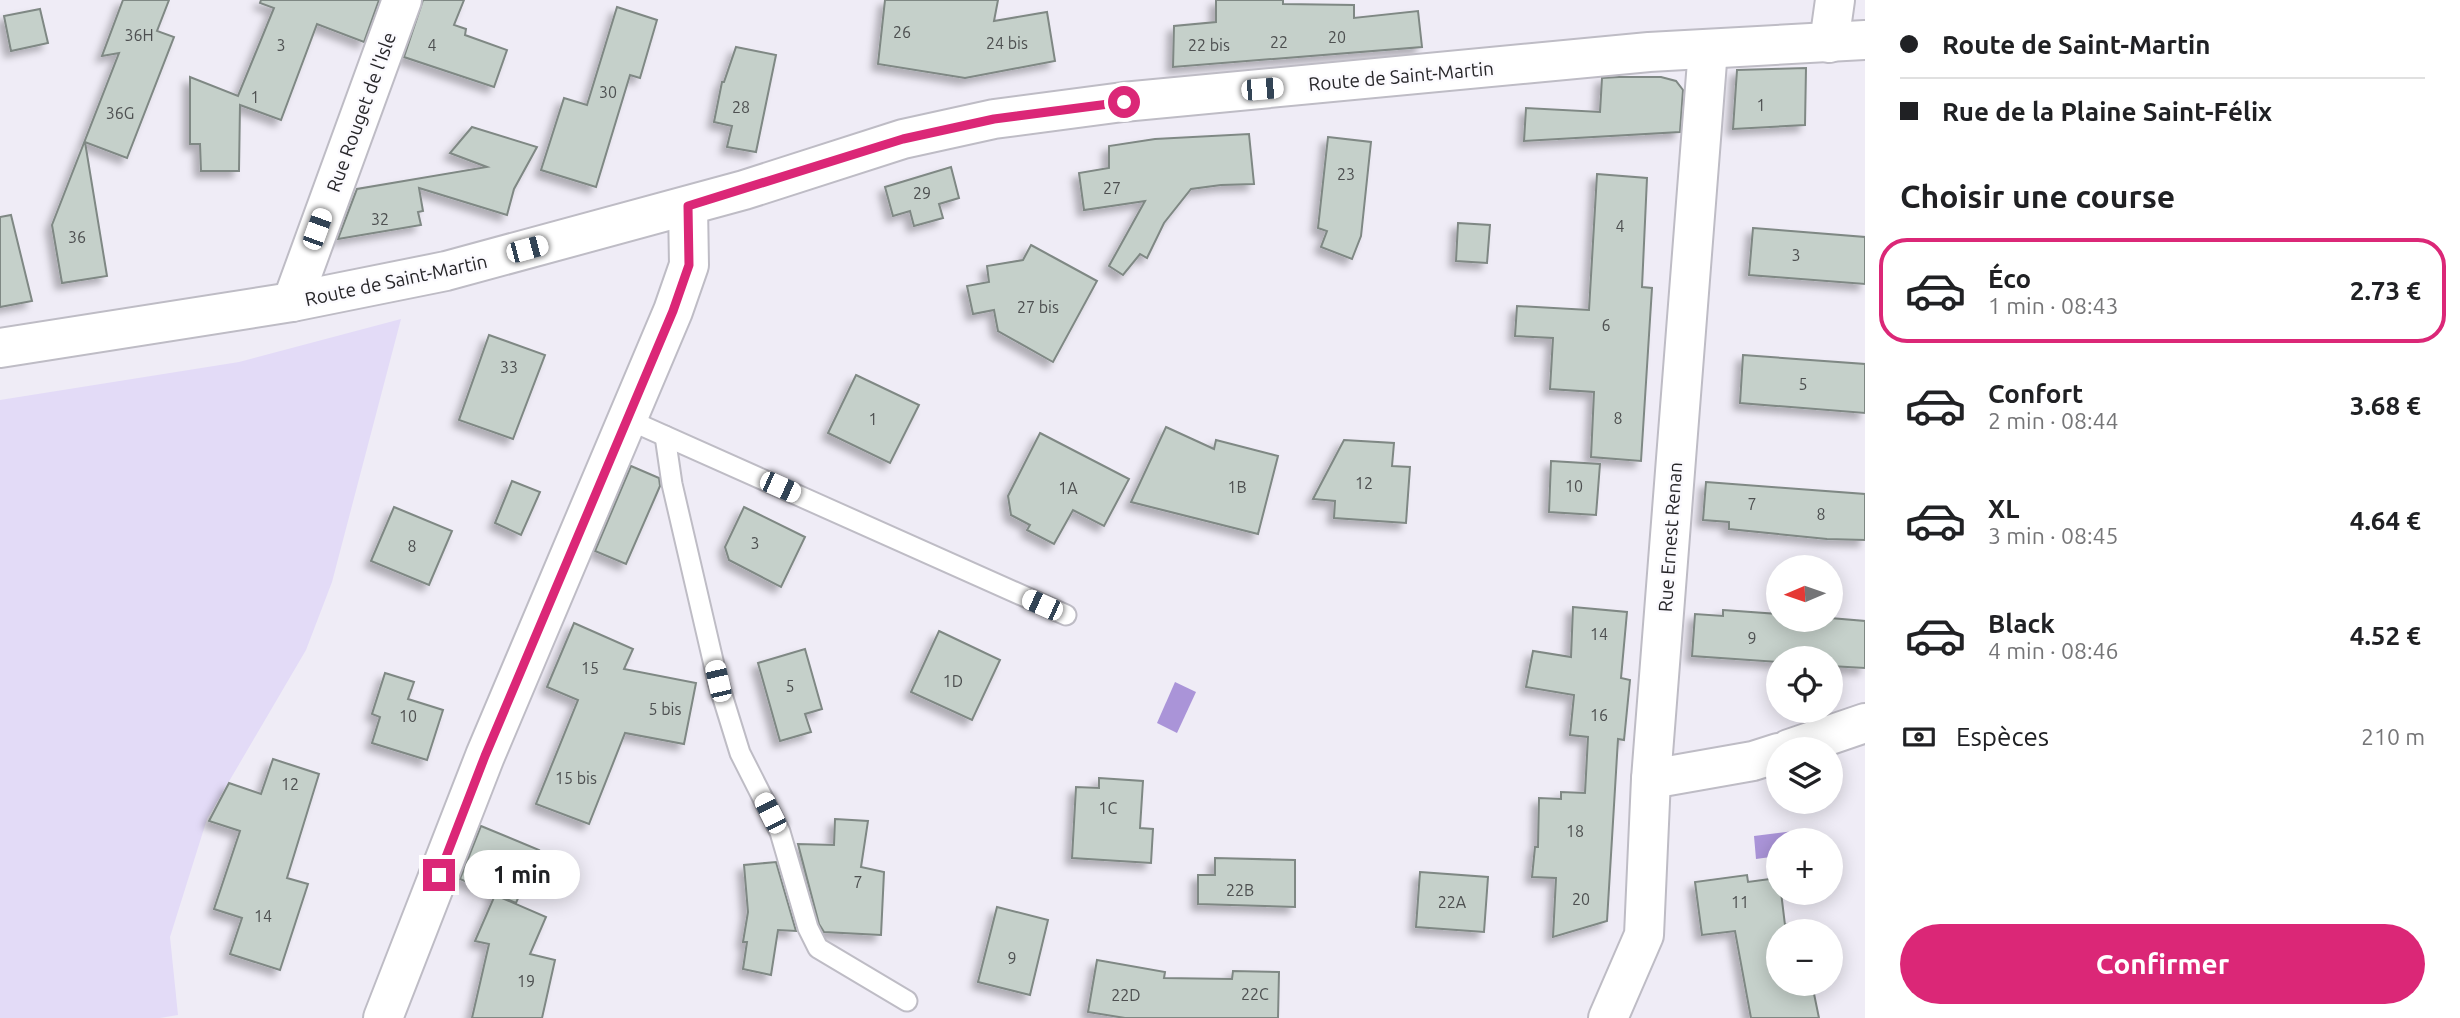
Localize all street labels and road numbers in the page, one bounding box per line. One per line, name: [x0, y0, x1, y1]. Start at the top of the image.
street label: Rue Rouget de l'Isle: [322, 29, 400, 195]
street label: Route de Saint-Martin: [1307, 57, 1495, 95]
street label: Route de Saint-Martin: [303, 250, 489, 310]
street label: Rue Ernest Renan: [1654, 461, 1686, 613]

